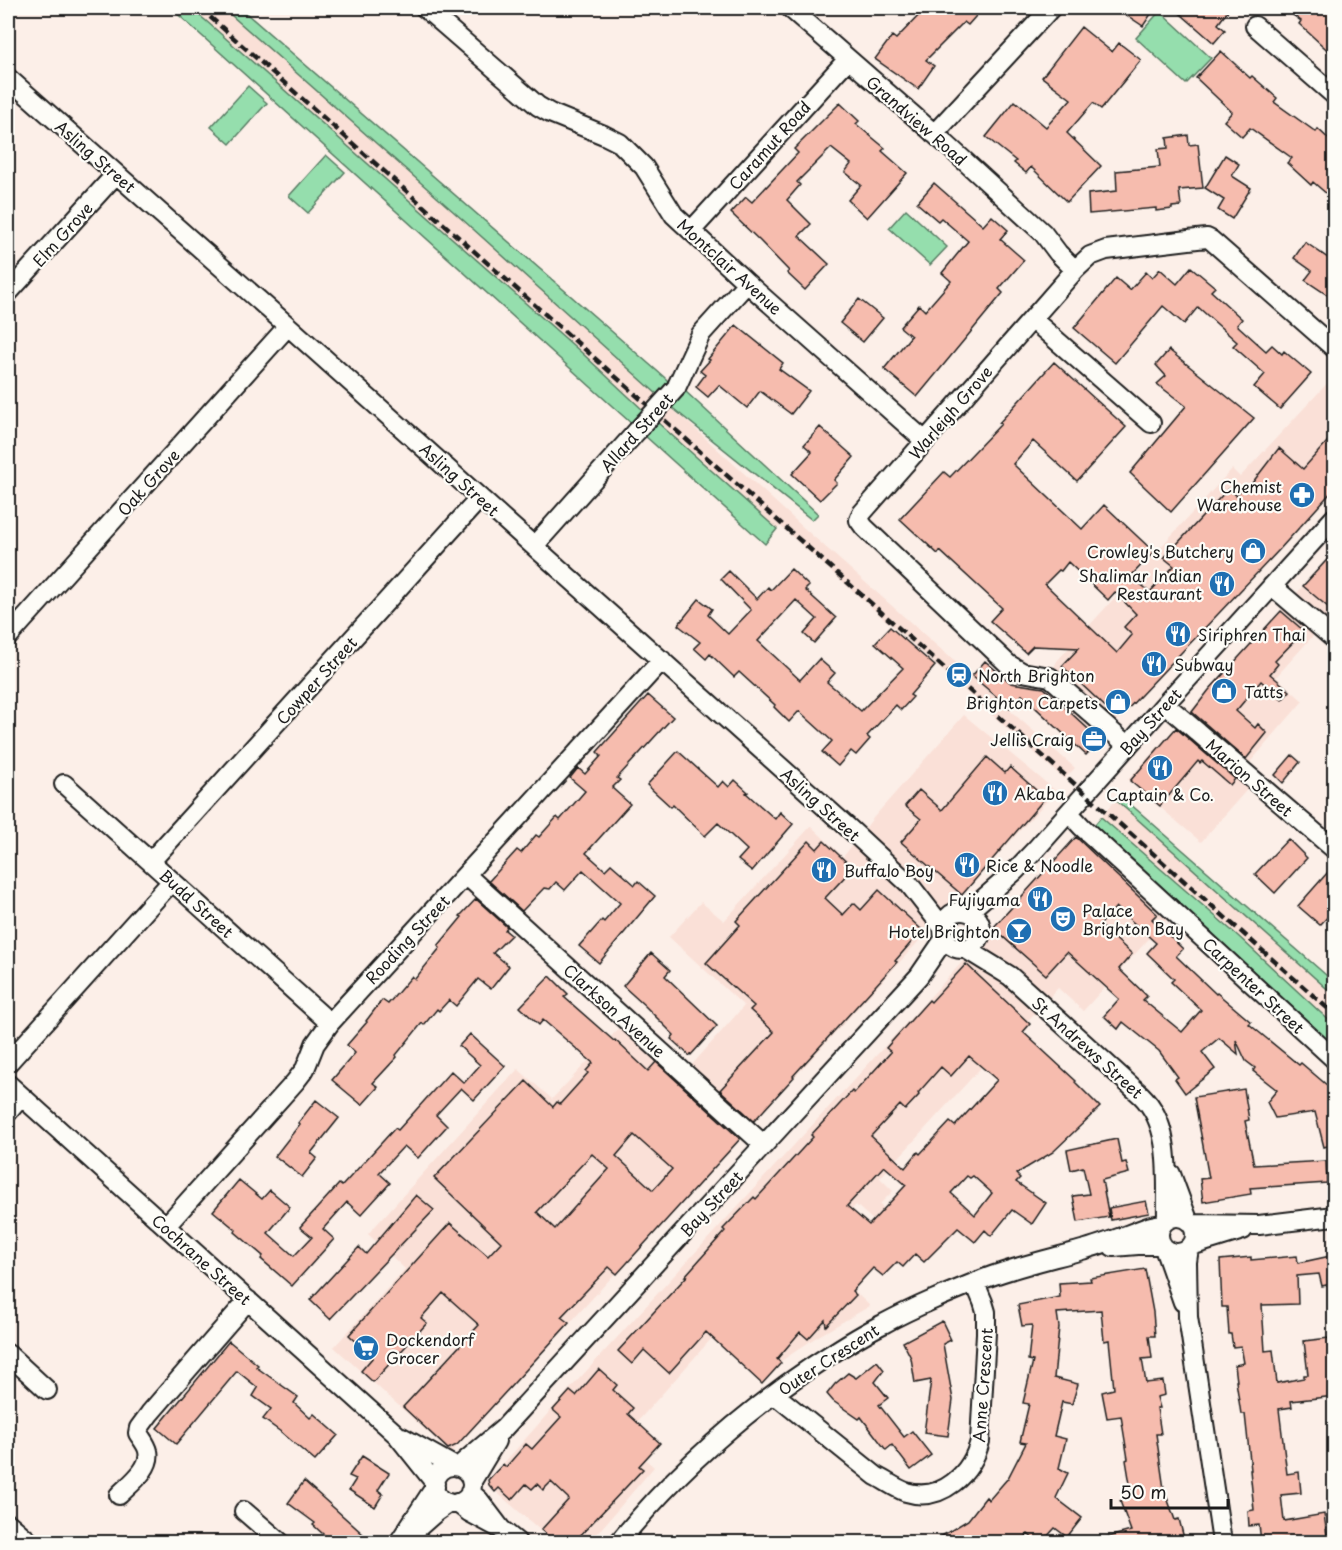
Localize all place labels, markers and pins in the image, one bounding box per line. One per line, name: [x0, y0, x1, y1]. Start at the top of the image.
place label: Chemist Warehouse: [1197, 474, 1282, 516]
pharmacy icon: Chemist Warehouse: [1287, 480, 1317, 510]
shop icon: Crowley's Butchery: [1238, 536, 1268, 566]
place label: Crowley's Butchery: [1087, 539, 1234, 563]
place label: Shalimar Indian Restaurant: [1078, 563, 1202, 605]
restaurant icon: Shalimar Indian Restaurant: [1207, 569, 1237, 599]
restaurant icon: Siriphren Thai: [1163, 619, 1193, 649]
place label: Siriphren Thai: [1198, 622, 1306, 646]
restaurant icon: Subway: [1139, 649, 1169, 679]
place label: Subway: [1174, 652, 1233, 676]
station icon: North Brighton: [944, 660, 974, 690]
place label: North Brighton: [978, 663, 1095, 687]
shop icon: Tatts: [1209, 676, 1239, 706]
place label: Tatts: [1244, 679, 1283, 703]
shop icon: Brighton Carpets: [1103, 687, 1133, 717]
place label: Brighton Carpets: [965, 690, 1098, 714]
office icon: Jellis Craig: [1079, 724, 1109, 754]
place label: Jellis Craig: [990, 727, 1074, 751]
restaurant icon: Captain & Co.: [1145, 753, 1175, 783]
restaurant icon: Akaba: [980, 778, 1010, 808]
place label: Akaba: [1014, 781, 1065, 805]
place label: Captain & Co.: [1106, 782, 1214, 806]
restaurant icon: Rice & Noodle: [952, 850, 982, 880]
place label: Rice & Noodle: [986, 853, 1093, 877]
restaurant icon: Buffalo Boy: [809, 855, 839, 885]
place label: Buffalo Boy: [844, 858, 934, 882]
restaurant icon: Fujiyama: [1025, 884, 1055, 914]
place label: Fujiyama: [949, 887, 1020, 911]
place label: Palace Brighton Bay: [1082, 898, 1184, 940]
theatre icon: Palace Brighton Bay: [1048, 904, 1078, 934]
bar icon: Hotel Brighton: [1004, 916, 1034, 946]
place label: Hotel Brighton: [889, 919, 1000, 943]
place label: Dockendorf Grocer: [386, 1327, 476, 1369]
supermarket icon: Dockendorf Grocer: [351, 1333, 381, 1363]

